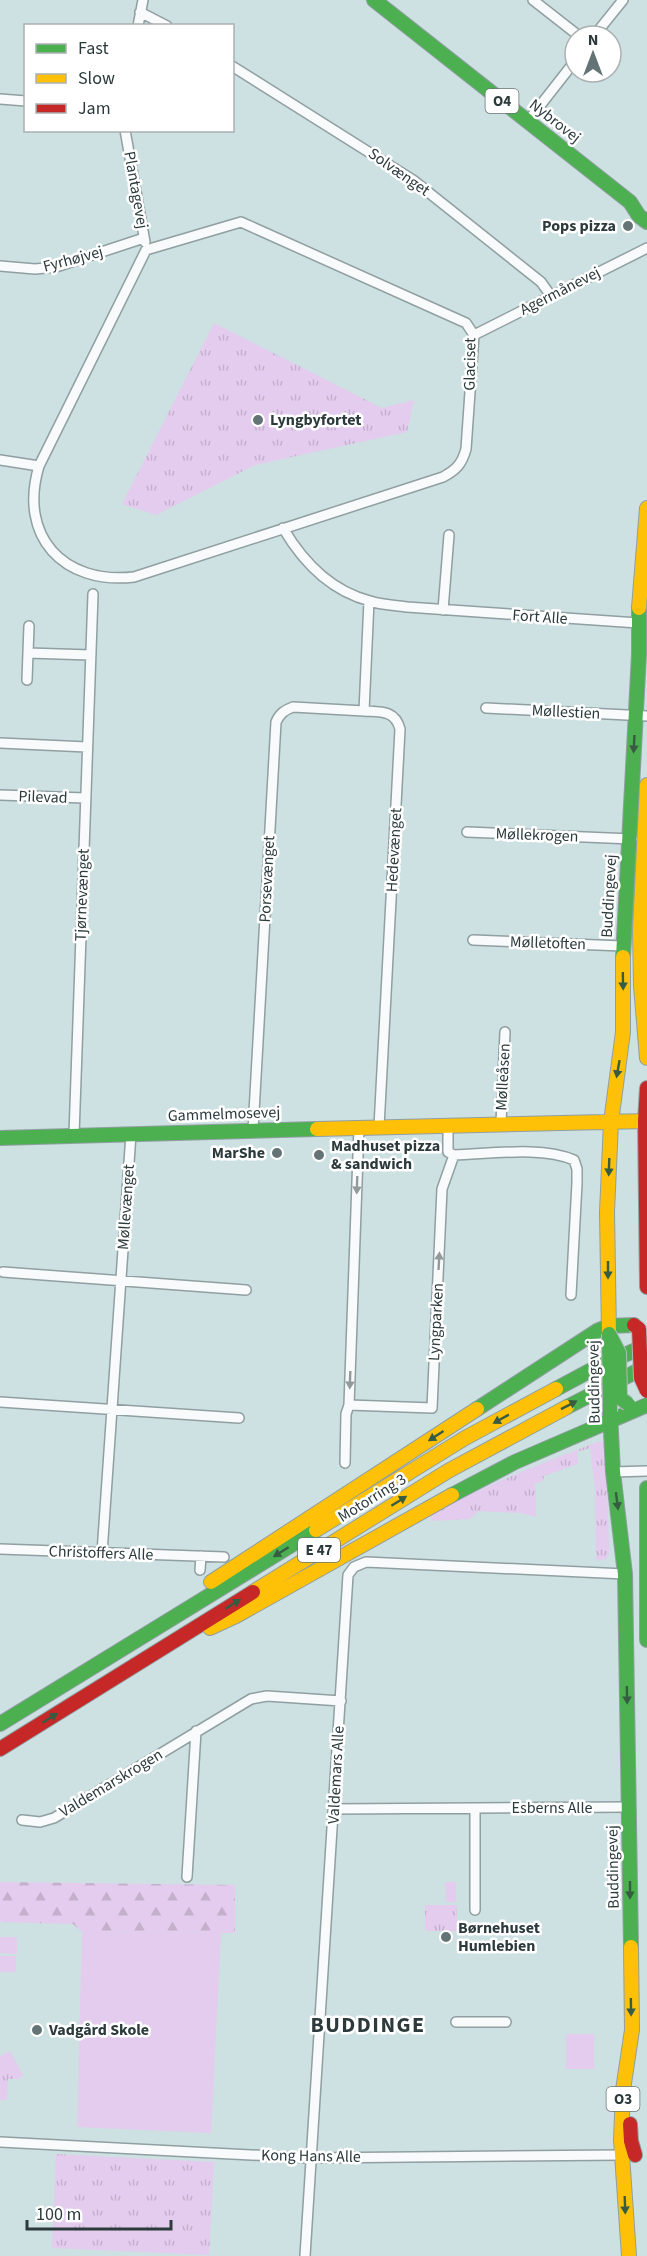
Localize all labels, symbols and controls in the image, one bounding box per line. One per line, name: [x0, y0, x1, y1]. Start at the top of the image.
legend: [24, 24, 234, 132]
north arrow: [563, 24, 623, 84]
text: N: [588, 29, 598, 51]
text: Fast: [78, 36, 109, 61]
text: Slow: [78, 66, 115, 91]
road number: O4: [486, 89, 518, 113]
street label: Nybrovej: [525, 94, 585, 148]
text: Jam: [78, 96, 111, 121]
street label: Solvænget: [364, 143, 435, 202]
street label: Plantagevej: [118, 150, 154, 230]
place label: Pops pizza: [542, 215, 616, 237]
marker: Pops pizza: [621, 219, 635, 233]
street label: Fyrhøjvej: [41, 240, 105, 278]
street label: Agermånevej: [516, 261, 604, 321]
street label: Glaciset: [459, 337, 481, 391]
place label: Lyngbyfortet: [270, 409, 361, 431]
marker: Lyngbyfortet: [251, 413, 265, 427]
street label: Fort Alle: [512, 604, 568, 630]
street label: Møllestien: [531, 699, 601, 725]
one-way arrow: [630, 735, 639, 754]
street label: Pilevad: [18, 785, 68, 809]
street label: Hedevænget: [381, 807, 407, 893]
street label: Møllekrogen: [495, 823, 579, 847]
street label: Porsevænget: [254, 834, 280, 923]
street label: Tjørnevænget: [69, 848, 95, 942]
street label: Buddingevej: [596, 854, 622, 938]
street label: Mølletoften: [510, 931, 586, 955]
one-way arrow: [618, 972, 628, 991]
street label: Mølleåsen: [490, 1043, 516, 1111]
one-way arrow: [613, 1060, 622, 1079]
street label: Gammelmosevej: [167, 1101, 281, 1127]
place label: Madhuset pizza & sandwich: [331, 1135, 440, 1175]
place label: MarShe: [212, 1142, 265, 1164]
marker: MarShe: [270, 1146, 284, 1160]
marker: Madhuset pizza & sandwich: [312, 1148, 326, 1162]
one-way arrow: [605, 1158, 614, 1177]
street label: Møllevænget: [112, 1163, 140, 1251]
one-way arrow: [353, 1176, 362, 1195]
one-way arrow: [434, 1251, 443, 1270]
one-way arrow: [603, 1260, 613, 1279]
street label: Lyngparken: [423, 1282, 449, 1362]
street label: Buddingevej: [582, 1340, 606, 1424]
one-way arrow: [345, 1371, 355, 1390]
one-way arrow: [560, 1401, 577, 1410]
one-way arrow: [493, 1414, 510, 1424]
one-way arrow: [428, 1430, 444, 1442]
street label: Motorring 3: [334, 1468, 410, 1528]
one-way arrow: [612, 1491, 622, 1510]
one-way arrow: [391, 1496, 407, 1507]
road number: E 47: [298, 1538, 340, 1562]
street label: Christoffers Alle: [48, 1540, 154, 1566]
one-way arrow: [272, 1546, 289, 1557]
one-way arrow: [225, 1598, 241, 1609]
one-way arrow: [622, 1686, 631, 1705]
one-way arrow: [41, 1712, 58, 1723]
street label: Valdemars Alle: [322, 1725, 350, 1825]
street label: Valdemarskrogen: [55, 1743, 167, 1823]
street label: Esberns Alle: [512, 1797, 593, 1819]
street label: Buddingevej: [601, 1825, 625, 1909]
one-way arrow: [625, 1881, 635, 1900]
place label: Børnehuset Humlebien: [458, 1917, 540, 1957]
marker: Børnehuset Humlebien: [439, 1930, 453, 1944]
one-way arrow: [627, 1997, 636, 2016]
district label: BUDDINGE: [310, 2009, 426, 2041]
place label: Vadgård Skole: [48, 2019, 149, 2041]
marker: Vadgård Skole: [30, 2023, 44, 2037]
road number: O3: [606, 2087, 640, 2111]
street label: Kong Hans Alle: [261, 2144, 361, 2168]
scale bar: [27, 2193, 171, 2231]
one-way arrow: [621, 2196, 630, 2215]
text: 100 m: [36, 2202, 81, 2227]

